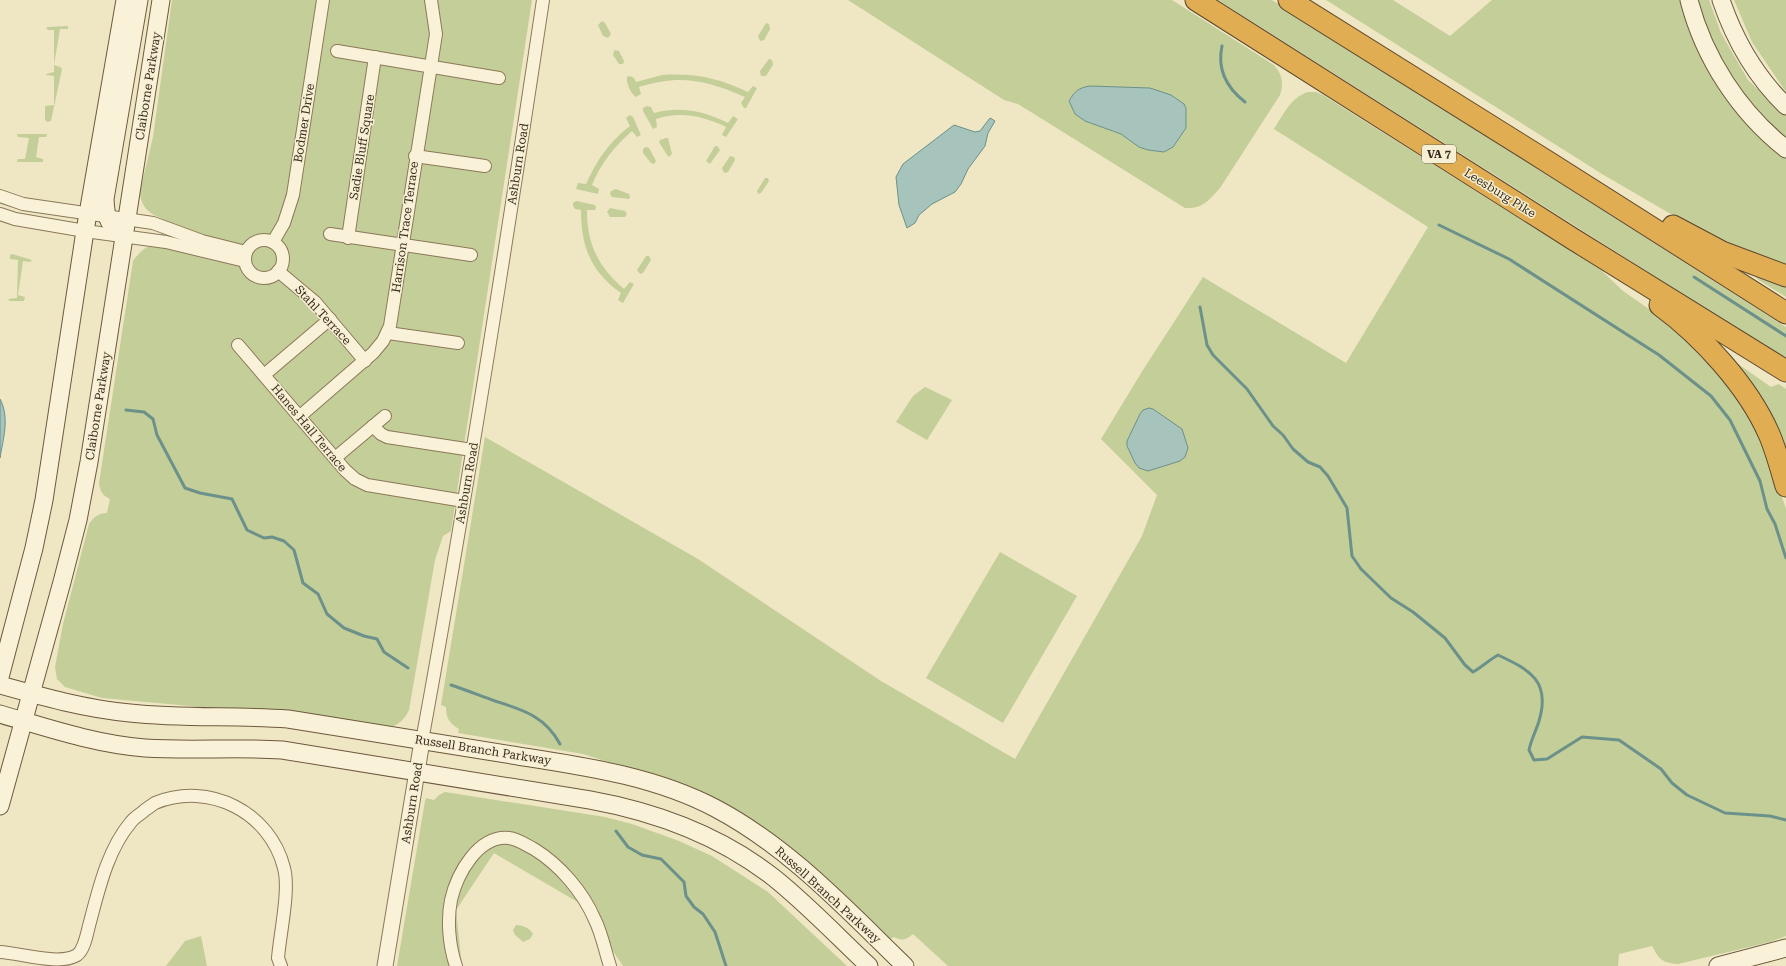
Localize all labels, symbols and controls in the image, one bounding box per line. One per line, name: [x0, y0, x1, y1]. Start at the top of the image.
street label: Claiborne Parkway: [133, 30, 164, 141]
street label: Bodmer Drive: [291, 82, 317, 164]
street label: Sadie Bluff Square: [347, 93, 377, 201]
street label: Ashburn Road: [505, 122, 531, 206]
road number: VA 7: [1422, 145, 1456, 163]
street label: Harrison Trace Terrace: [389, 160, 421, 294]
street label: Leesburg Pike: [1462, 165, 1539, 221]
street label: Stahl Terrace: [292, 282, 354, 348]
street label: Claiborne Parkway: [83, 350, 114, 461]
street label: Hanes Hall Terrace: [268, 382, 350, 475]
street label: Ashburn Road: [453, 441, 481, 525]
street label: Russell Branch Parkway: [414, 732, 553, 768]
street label: Ashburn Road: [399, 761, 425, 845]
street label: Russell Branch Parkway: [772, 844, 885, 947]

